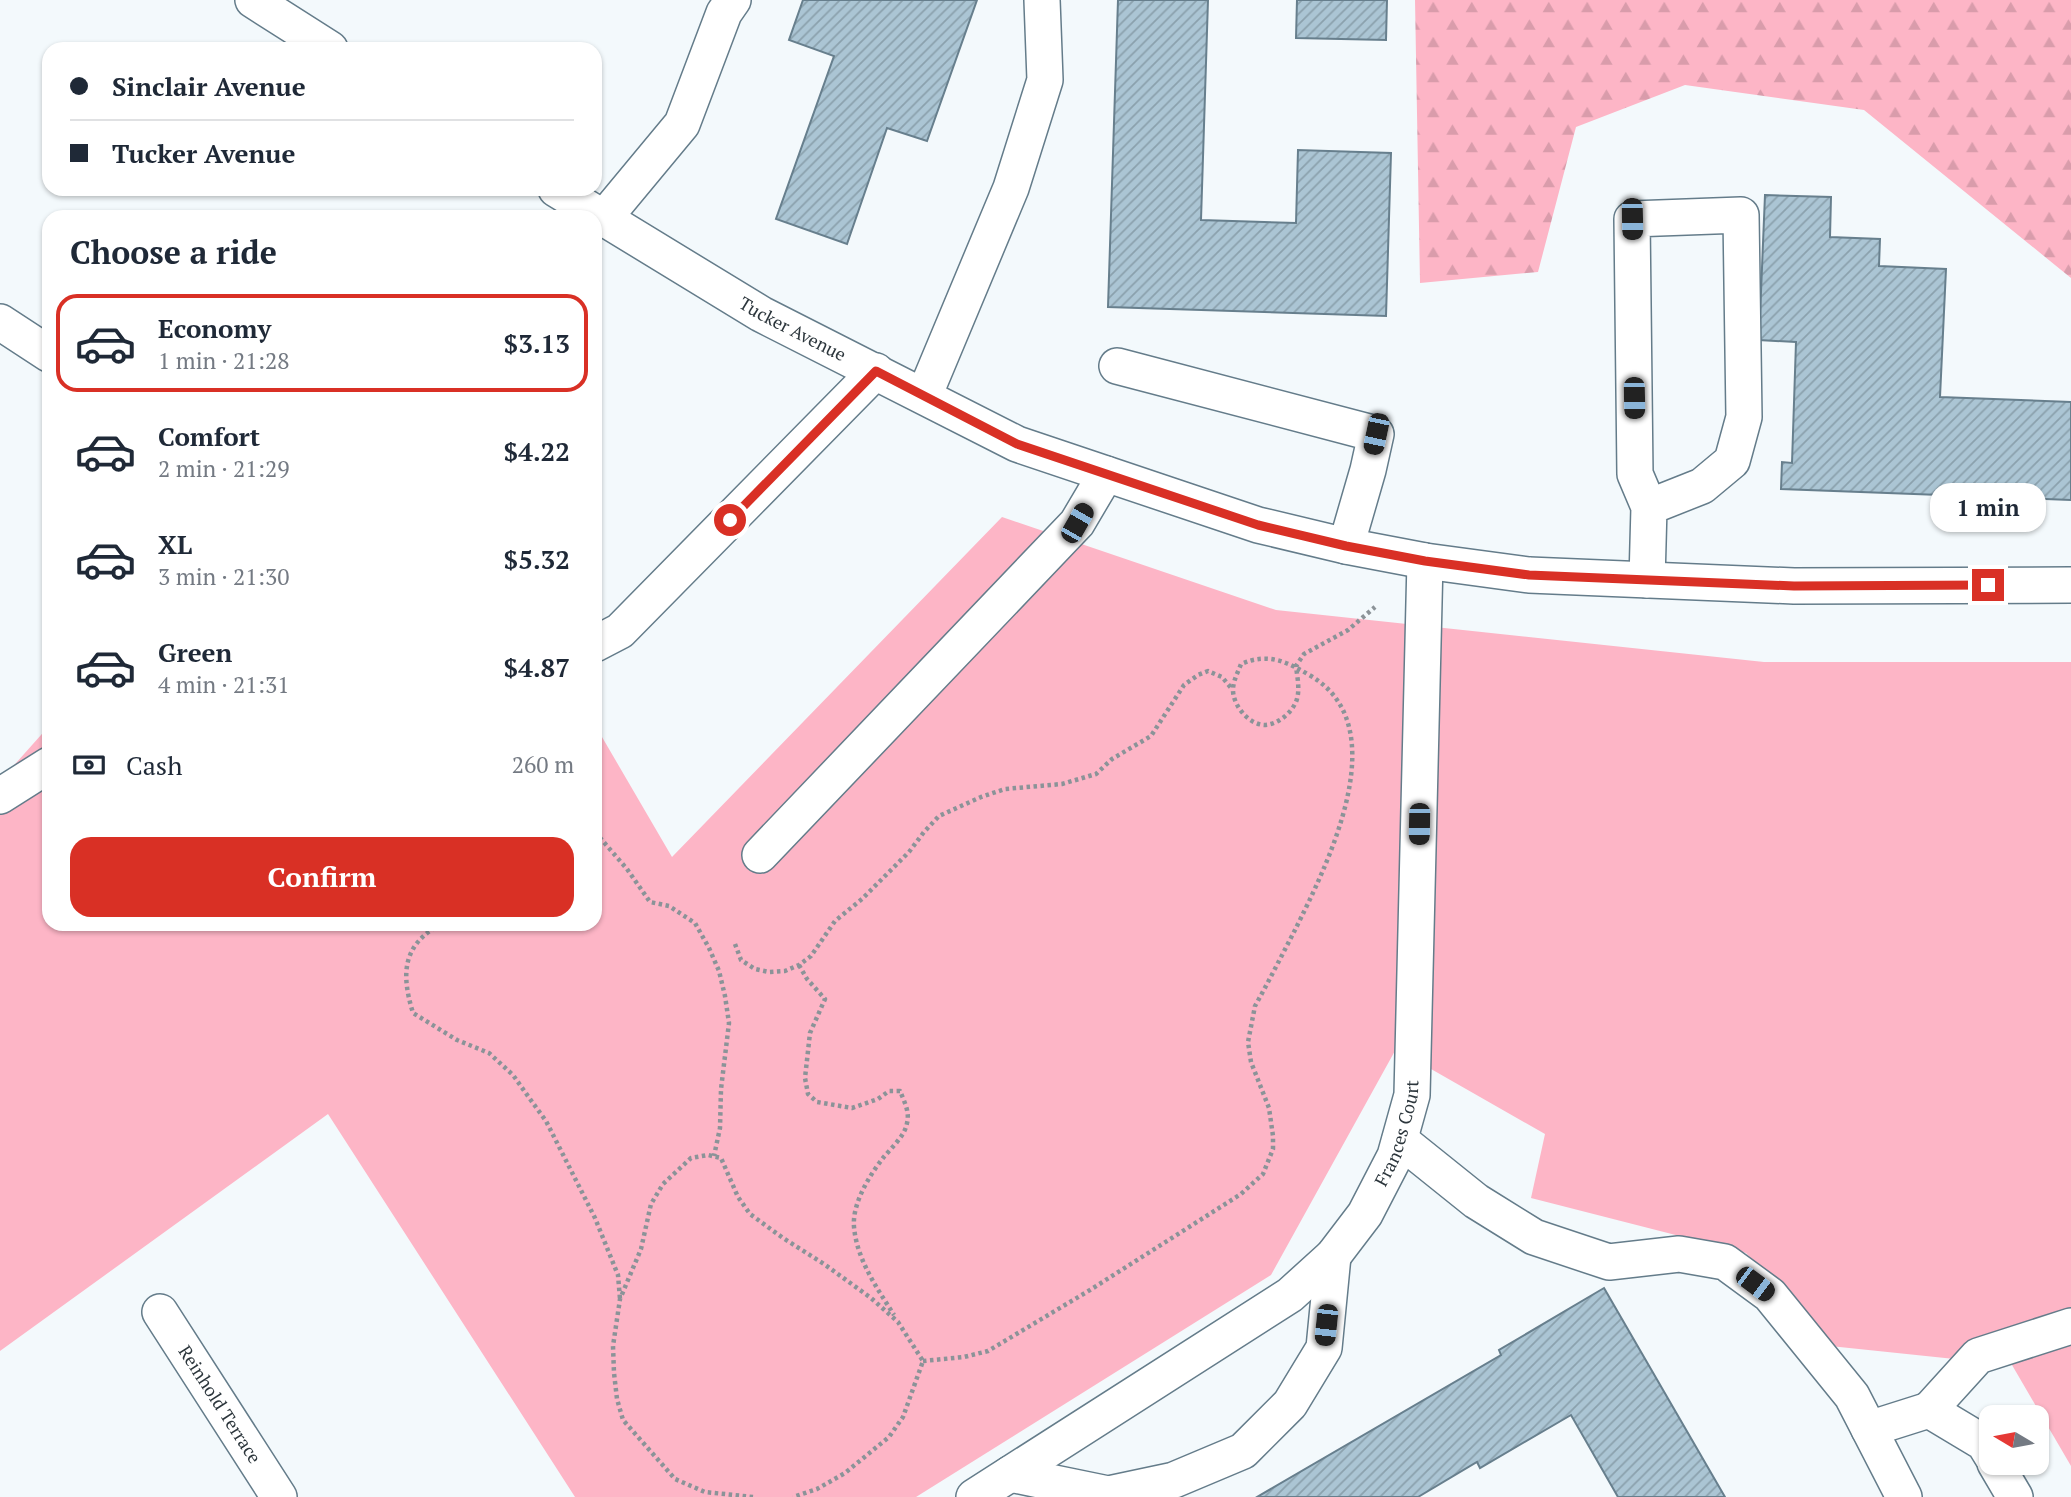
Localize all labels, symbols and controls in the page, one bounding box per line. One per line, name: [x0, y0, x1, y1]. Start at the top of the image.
text: Sinclair Avenue: [112, 69, 306, 103]
text: Tucker Avenue: [112, 136, 295, 170]
car: [1622, 198, 1643, 240]
text: Choose a ride: [70, 231, 277, 273]
street label: Tucker Avenue: [735, 290, 850, 366]
text: Economy: [158, 311, 271, 345]
icon: car: [74, 312, 137, 375]
text: $3.13: [504, 326, 570, 360]
text: 1 min · 21:28: [158, 345, 290, 376]
car: [1624, 377, 1645, 419]
car: [1362, 411, 1391, 457]
text: Comfort: [158, 419, 260, 453]
icon: car: [74, 420, 137, 483]
text: $4.22: [504, 434, 570, 468]
text: 2 min · 21:29: [158, 453, 290, 484]
callout: 1 min: [1930, 484, 2046, 532]
text: 1 min: [1957, 492, 2019, 523]
car: [1058, 500, 1097, 546]
route start: [714, 504, 746, 536]
text: XL: [158, 527, 192, 561]
icon: car: [74, 528, 137, 591]
text: $5.32: [504, 542, 570, 576]
text: 3 min · 21:30: [158, 561, 290, 592]
route end: [1972, 569, 2004, 601]
text: Green: [158, 635, 232, 669]
icon: car: [74, 636, 137, 699]
text: $4.87: [504, 650, 570, 684]
text: 4 min · 21:31: [158, 669, 290, 700]
icon: cash: [70, 746, 108, 784]
text: Cash: [126, 748, 182, 782]
text: 260 m: [512, 749, 574, 780]
car: [1409, 803, 1430, 845]
button: Confirm: [70, 837, 574, 917]
street label: Frances Court: [1368, 1079, 1423, 1190]
car: [1732, 1263, 1779, 1305]
car: [1314, 1303, 1339, 1347]
street label: Reinhold Terrace: [174, 1340, 267, 1468]
north arrow: [1979, 1405, 2049, 1475]
map controls: [1979, 1405, 2049, 1475]

